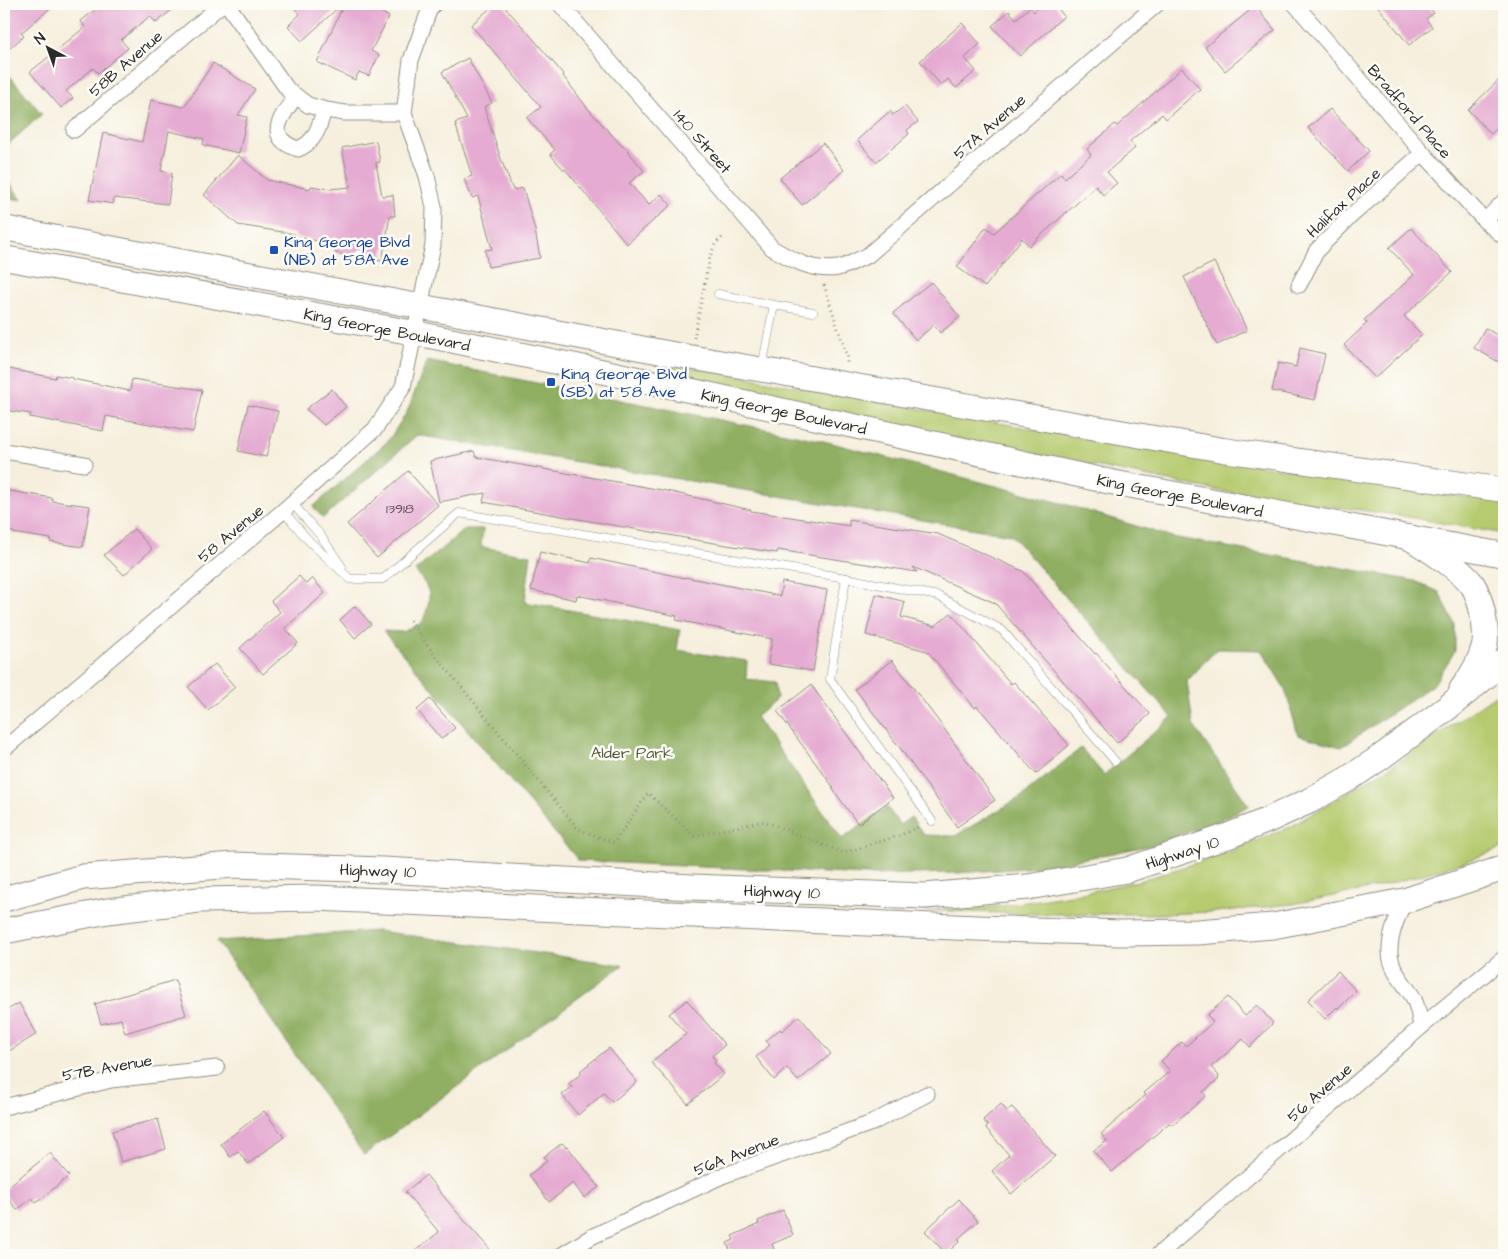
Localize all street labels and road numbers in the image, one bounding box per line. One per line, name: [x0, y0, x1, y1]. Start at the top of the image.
street label: 58B Avenue: [84, 25, 168, 102]
street label: Bradford Place: [1362, 60, 1457, 164]
street label: 57A Avenue: [949, 89, 1031, 165]
street label: 140 Street: [668, 105, 737, 179]
street label: Halifax Place: [1302, 162, 1386, 243]
street label: King George Boulevard: [302, 303, 472, 358]
street label: King George Boulevard: [699, 384, 869, 441]
street label: King George Boulevard: [1095, 469, 1265, 524]
street label: 58 Avenue: [193, 499, 269, 568]
street label: Highway 10: [1142, 831, 1222, 876]
street label: Highway 10: [339, 859, 417, 884]
street label: Highway 10: [743, 880, 821, 905]
street label: 57B Avenue: [60, 1049, 154, 1087]
street label: 56 Avenue: [1282, 1058, 1357, 1127]
street label: 56A Avenue: [690, 1128, 783, 1181]

